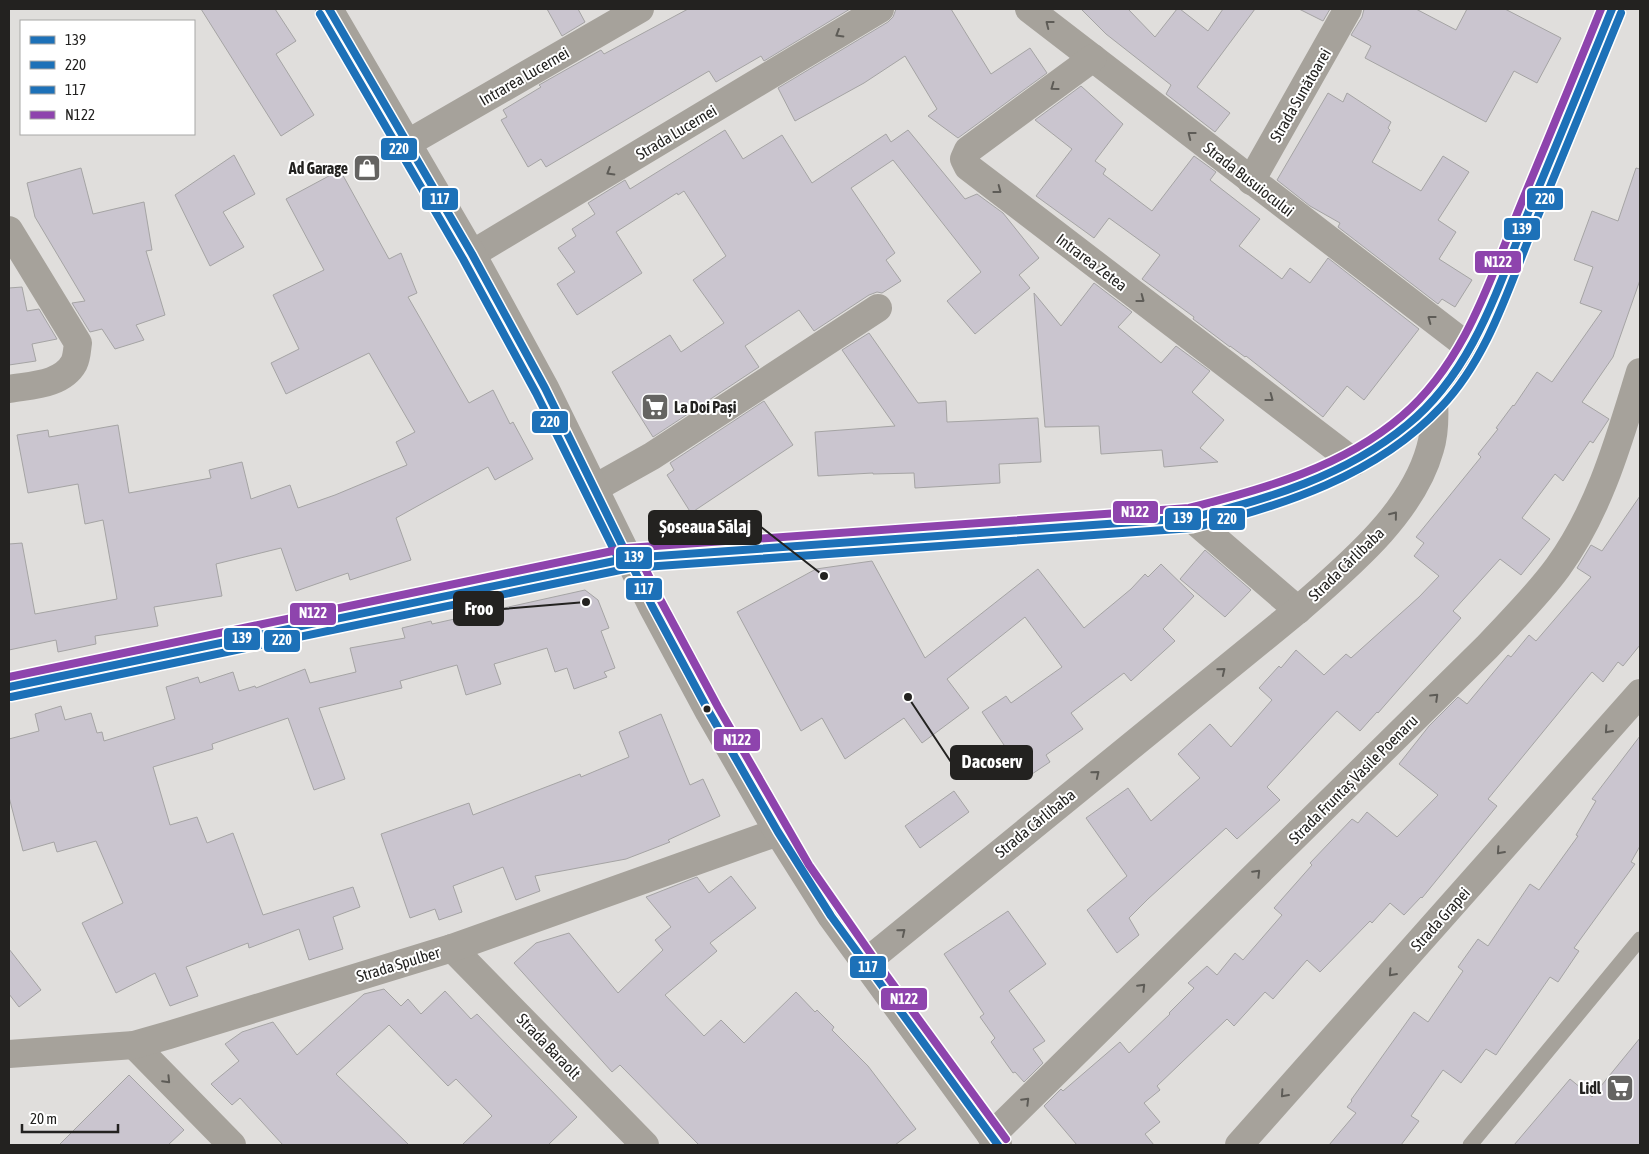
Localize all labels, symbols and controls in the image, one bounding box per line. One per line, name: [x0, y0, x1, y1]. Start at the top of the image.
legend: [20, 20, 195, 135]
one-way arrow: [1046, 22, 1055, 30]
one-way arrow: [835, 27, 844, 37]
text: 139: [65, 31, 86, 48]
street label: Intrarea Lucernei: [476, 43, 572, 109]
street label: Strada Sunătoarei: [1266, 45, 1334, 145]
text: 220: [65, 56, 86, 73]
text: 117: [65, 81, 86, 98]
one-way arrow: [1050, 81, 1060, 90]
street label: Strada Lucernei: [632, 101, 720, 163]
text: N122: [65, 106, 95, 123]
one-way arrow: [1188, 132, 1197, 140]
line badge: 220: [380, 137, 418, 161]
street label: Strada Busuiocului: [1200, 138, 1298, 220]
text: 220: [389, 141, 409, 157]
shop icon: Ad Garage: [352, 153, 382, 183]
place label: Ad Garage: [288, 159, 348, 177]
one-way arrow: [606, 166, 615, 176]
one-way arrow: [992, 184, 1002, 193]
line badge: 117: [421, 187, 459, 211]
line badge: 220: [1526, 187, 1564, 211]
text: 117: [430, 191, 450, 207]
text: 220: [1535, 191, 1555, 207]
line badge: 139: [1503, 217, 1541, 241]
text: 139: [1512, 221, 1532, 237]
street label: Intrarea Zetea: [1053, 230, 1131, 294]
line badge: N122: [1474, 250, 1522, 274]
text: N122: [1484, 254, 1512, 270]
one-way arrow: [1135, 294, 1144, 302]
one-way arrow: [1428, 316, 1437, 324]
supermarket icon: La Doi Pași: [640, 392, 670, 422]
one-way arrow: [1264, 392, 1274, 401]
place label: La Doi Pași: [674, 398, 737, 417]
line badge: 220: [531, 410, 569, 434]
text: 220: [540, 414, 560, 430]
line badge: N122: [1112, 500, 1159, 524]
text: N122: [1121, 504, 1149, 520]
line badge: 139: [1164, 507, 1202, 531]
line badge: 220: [1208, 507, 1246, 531]
text: 139: [1173, 510, 1193, 526]
callout: Șoseaua Sălaj: [649, 511, 761, 544]
text: 220: [1217, 511, 1237, 527]
one-way arrow: [1388, 512, 1396, 521]
text: Șoseaua Sălaj: [659, 516, 751, 538]
street label: Strada Cârlibaba: [1305, 524, 1387, 604]
line badge: 139: [615, 546, 653, 570]
text: 139: [624, 549, 644, 565]
line badge: 117: [625, 577, 663, 601]
text: 117: [634, 581, 654, 597]
callout: Froo: [454, 592, 503, 625]
text: Froo: [464, 598, 494, 619]
line badge: N122: [289, 602, 337, 626]
text: N122: [299, 605, 327, 621]
line badge: 139: [223, 627, 261, 651]
line badge: 220: [263, 629, 301, 653]
text: 139: [232, 630, 252, 646]
text: 220: [272, 632, 292, 648]
one-way arrow: [1217, 668, 1226, 677]
one-way arrow: [1429, 694, 1438, 703]
unlabelled marker: [702, 704, 712, 714]
street label: Strada Fruntaș Vasile Poenaru: [1285, 711, 1422, 848]
one-way arrow: [1605, 724, 1614, 733]
line badge: N122: [713, 728, 761, 752]
text: N122: [723, 732, 751, 748]
callout: Dacoserv: [951, 746, 1032, 779]
text: Dacoserv: [962, 751, 1023, 772]
one-way arrow: [1091, 770, 1100, 779]
street label: Strada Cârlibaba: [991, 785, 1079, 861]
one-way arrow: [1497, 846, 1506, 855]
one-way arrow: [1252, 870, 1261, 879]
street label: Strada Grapei: [1407, 884, 1474, 955]
one-way arrow: [897, 928, 906, 937]
street label: Strada Spulber: [354, 943, 442, 986]
line badge: 117: [849, 955, 887, 979]
text: 117: [858, 959, 878, 975]
one-way arrow: [1389, 967, 1398, 976]
one-way arrow: [1136, 984, 1145, 993]
line badge: N122: [880, 987, 928, 1011]
text: N122: [890, 991, 918, 1007]
street label: Strada Baraolt: [513, 1010, 585, 1083]
supermarket icon: Lidl: [1605, 1073, 1635, 1103]
one-way arrow: [162, 1075, 171, 1084]
place label: Lidl: [1579, 1079, 1602, 1097]
one-way arrow: [1281, 1089, 1290, 1098]
one-way arrow: [1020, 1098, 1029, 1107]
scale bar: [22, 1102, 119, 1134]
text: 20 m: [30, 1110, 57, 1127]

